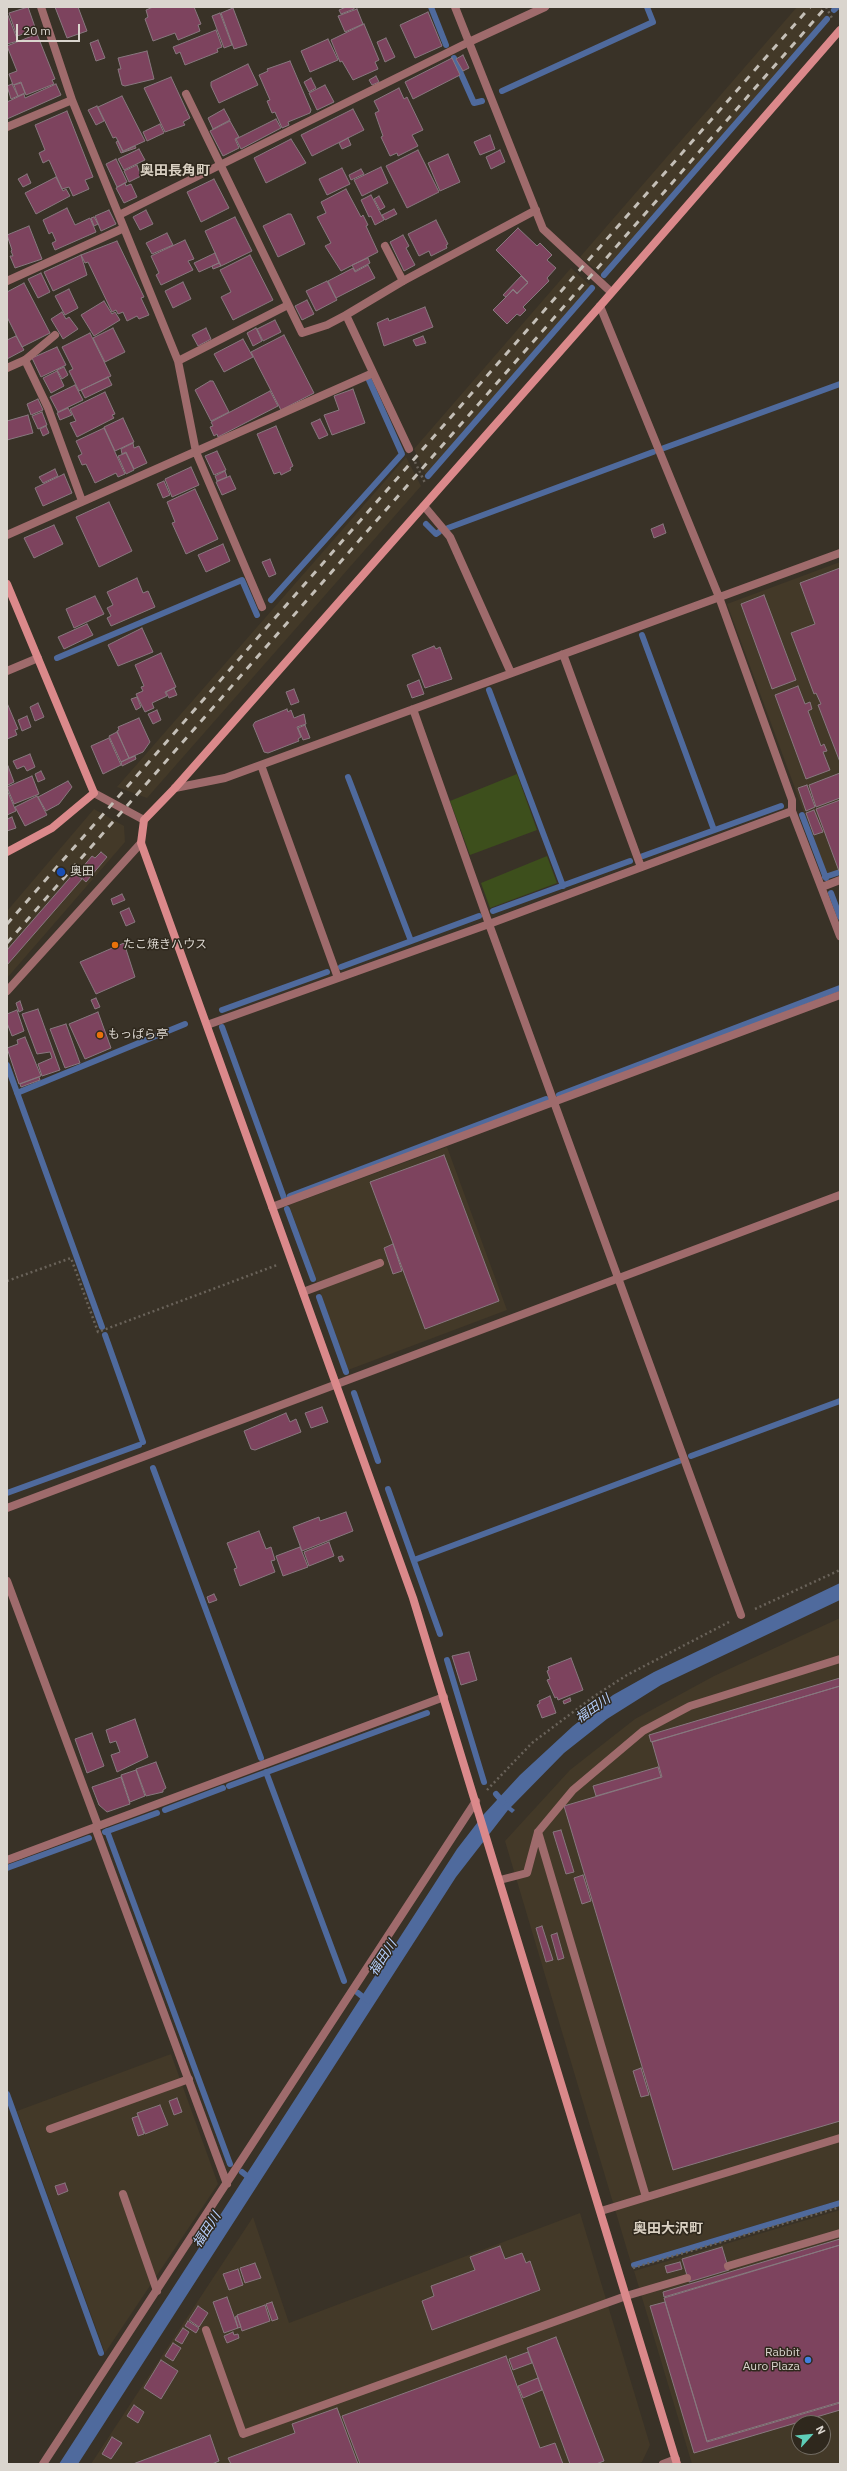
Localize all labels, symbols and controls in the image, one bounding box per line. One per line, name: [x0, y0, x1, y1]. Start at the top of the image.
scale bar: [18, 16, 82, 42]
text: 20 m: [23, 23, 51, 38]
district label: 奥田長角町: [140, 163, 210, 179]
place label: 奥田: [70, 865, 94, 879]
marker: 奥田: [55, 866, 67, 878]
place label: たこ焼きハウス: [123, 938, 207, 952]
marker: たこ焼きハウス: [110, 940, 120, 950]
place label: もっぱら亭: [108, 1028, 168, 1042]
marker: もっぱら亭: [95, 1030, 105, 1040]
water label: 福田川: [573, 1691, 613, 1727]
water label: 福田川: [366, 1937, 400, 1979]
water label: 福田川: [190, 2209, 224, 2251]
district label: 奥田大沢町: [633, 2221, 703, 2237]
place label: Rabbit Auro Plaza: [743, 2346, 800, 2374]
marker: Rabbit Auro Plaza: [803, 2355, 813, 2365]
north arrow: [791, 2415, 831, 2455]
text: N: [813, 2423, 829, 2437]

